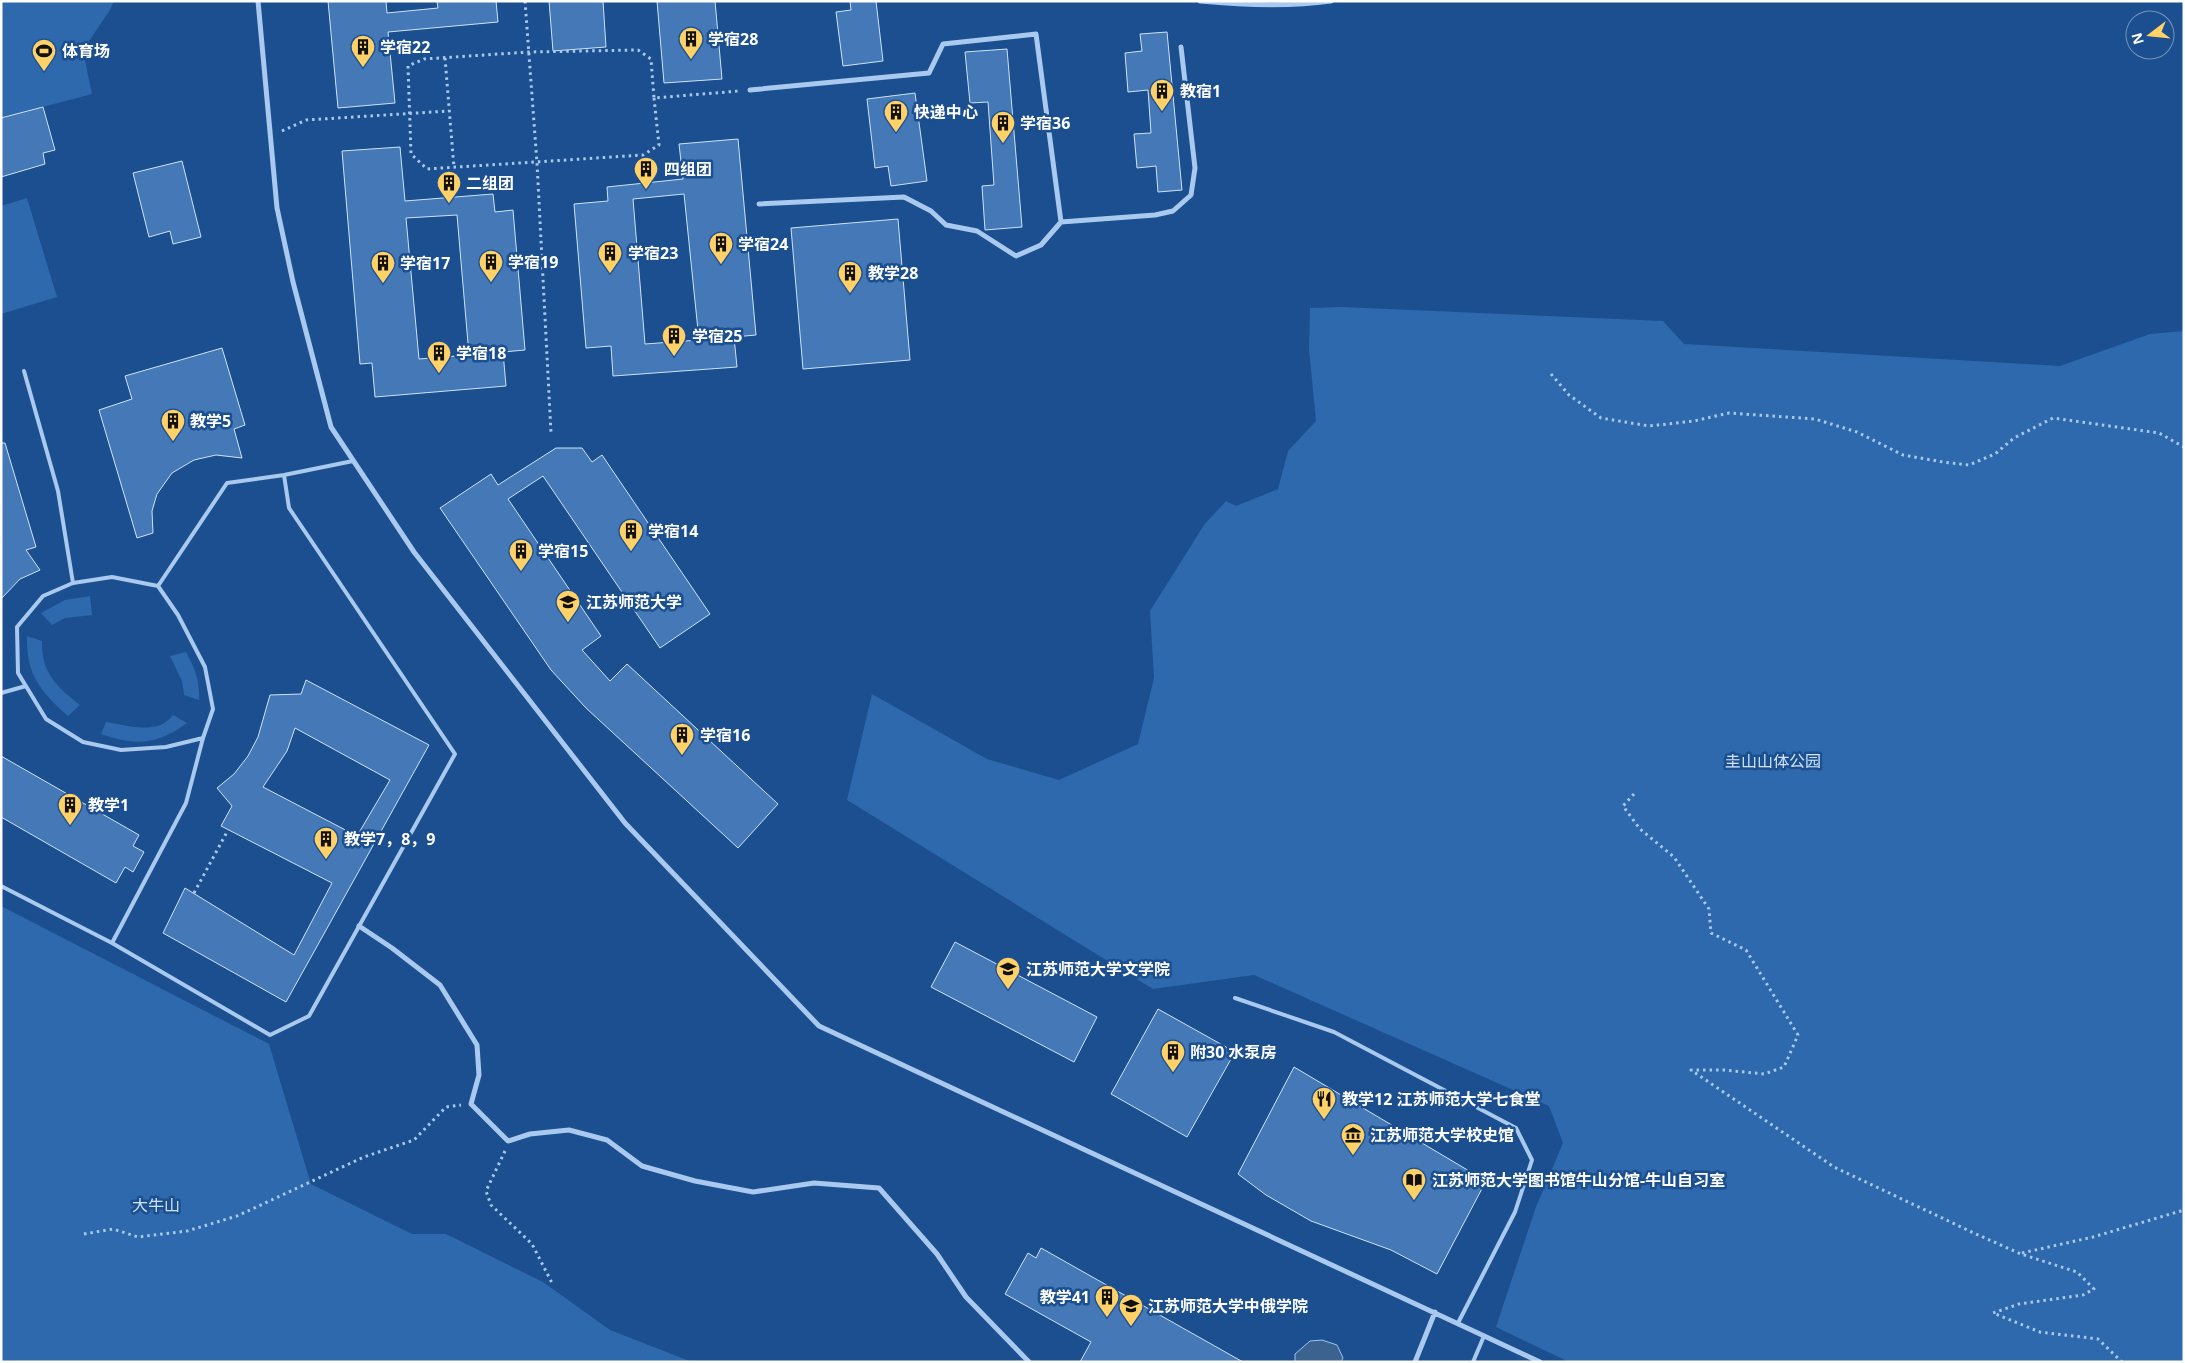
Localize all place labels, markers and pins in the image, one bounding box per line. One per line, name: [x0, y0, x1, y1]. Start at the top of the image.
building icon: 学宿28: [678, 26, 704, 60]
place label: 学宿28: [708, 28, 758, 50]
building icon: 学宿22: [350, 34, 376, 68]
place label: 学宿22: [380, 36, 430, 58]
sports icon: 体育场: [31, 38, 57, 72]
place label: 体育场: [62, 40, 110, 62]
building icon: 教宿1: [1149, 78, 1175, 112]
place label: 教宿1: [1180, 80, 1221, 102]
building icon: 快递中心: [883, 99, 909, 133]
place label: 快递中心: [914, 101, 978, 123]
building icon: 学宿36: [990, 110, 1016, 144]
place label: 学宿36: [1020, 112, 1070, 134]
building icon: 四组团: [633, 156, 659, 190]
place label: 四组团: [664, 158, 712, 180]
building icon: 二组团: [436, 170, 462, 204]
place label: 二组团: [466, 172, 514, 194]
building icon: 学宿24: [708, 231, 734, 265]
place label: 学宿24: [738, 233, 788, 255]
building icon: 学宿23: [597, 240, 623, 274]
place label: 学宿23: [628, 242, 678, 264]
building icon: 学宿19: [478, 249, 504, 283]
building icon: 学宿17: [370, 250, 396, 284]
place label: 学宿19: [508, 251, 558, 273]
place label: 学宿17: [400, 252, 450, 274]
building icon: 教学28: [837, 260, 863, 294]
place label: 教学28: [868, 262, 918, 284]
building icon: 学宿25: [661, 323, 687, 357]
place label: 学宿25: [692, 325, 742, 347]
building icon: 学宿18: [426, 340, 452, 374]
place label: 学宿18: [456, 342, 506, 364]
building icon: 教学5: [160, 408, 186, 442]
place label: 教学5: [190, 410, 231, 432]
building icon: 学宿14: [618, 518, 644, 552]
place label: 学宿14: [648, 520, 698, 542]
building icon: 学宿15: [508, 538, 534, 572]
place label: 学宿15: [538, 540, 588, 562]
school or university icon: 江苏师范大学: [555, 589, 581, 623]
place label: 江苏师范大学: [586, 591, 682, 613]
building icon: 学宿16: [669, 722, 695, 756]
place label: 学宿16: [700, 724, 750, 746]
building icon: 教学1: [57, 792, 83, 826]
place label: 教学1: [88, 794, 129, 816]
building icon: 教学7，8，9: [313, 826, 339, 860]
place label: 教学7，8，9: [344, 828, 435, 850]
school or university icon: 江苏师范大学文学院: [995, 956, 1021, 990]
place label: 江苏师范大学文学院: [1026, 958, 1170, 980]
building icon: 附30 水泵房: [1160, 1039, 1186, 1073]
place label: 附30 水泵房: [1190, 1041, 1276, 1063]
restaurant icon: 教学12 江苏师范大学七食堂: [1311, 1086, 1337, 1120]
place label: 教学12 江苏师范大学七食堂: [1342, 1088, 1540, 1110]
museum icon: 江苏师范大学校史馆: [1340, 1122, 1366, 1156]
place label: 江苏师范大学校史馆: [1370, 1124, 1514, 1146]
library icon: 江苏师范大学图书馆牛山分馆-牛山自习室: [1401, 1167, 1427, 1201]
place label: 江苏师范大学图书馆牛山分馆-牛山自习室: [1432, 1169, 1725, 1191]
building icon: 教学41: [1094, 1284, 1120, 1318]
place label: 教学41: [1040, 1286, 1090, 1308]
school or university icon: 江苏师范大学中俄学院: [1118, 1293, 1144, 1327]
place label: 江苏师范大学中俄学院: [1148, 1295, 1308, 1317]

